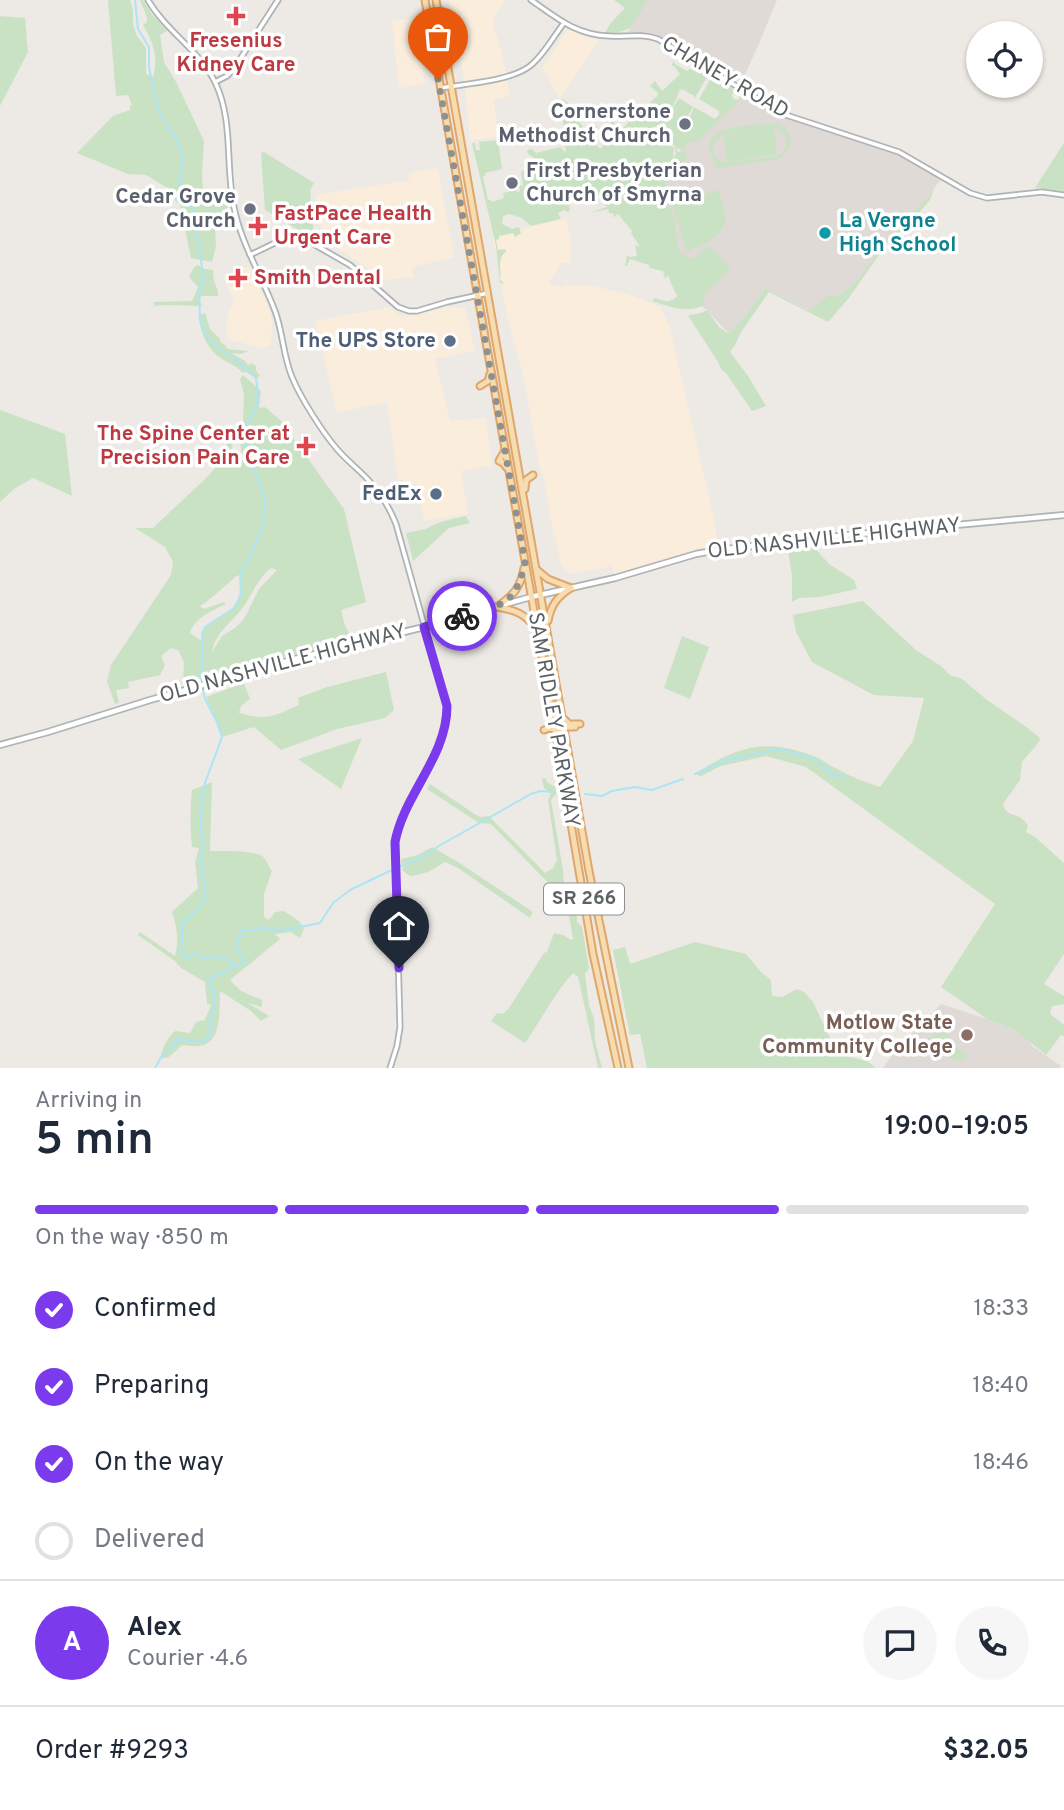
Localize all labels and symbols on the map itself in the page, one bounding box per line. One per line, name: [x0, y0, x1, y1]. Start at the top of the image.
marker: Fresenius Kidney Care: [226, 6, 246, 26]
pin: [408, 7, 468, 79]
place label: Fresenius Kidney Care: [176, 28, 296, 79]
street label: CHANEY ROAD: [656, 31, 794, 125]
place label: Cornerstone Methodist Church: [498, 99, 671, 150]
marker: Cornerstone Methodist Church: [677, 116, 693, 132]
place label: First Presbyterian Church of Smyrna: [526, 158, 702, 209]
marker: First Presbyterian Church of Smyrna: [504, 175, 520, 191]
place label: Cedar Grove Church: [115, 184, 236, 235]
marker: Cedar Grove Church: [242, 201, 258, 217]
place label: FastPace Health Urgent Care: [274, 201, 432, 252]
place label: La Vergne High School: [839, 208, 956, 259]
marker: FastPace Health Urgent Care: [248, 216, 268, 236]
marker: La Vergne High School: [817, 225, 833, 241]
place label: Smith Dental: [254, 265, 381, 292]
marker: Smith Dental: [228, 268, 248, 288]
place label: The UPS Store: [295, 328, 436, 355]
marker: The UPS Store: [442, 333, 458, 349]
place label: The Spine Center at Precision Pain Care: [97, 421, 290, 472]
marker: The Spine Center at Precision Pain Care: [296, 436, 316, 456]
place label: FedEx: [362, 481, 422, 508]
marker: FedEx: [428, 486, 444, 502]
street label: OLD NASHVILLE HIGHWAY: [706, 512, 962, 566]
courier: [427, 581, 497, 651]
street label: SAM RIDLEY PARKWAY: [521, 610, 585, 830]
street label: OLD NASHVILLE HIGHWAY: [157, 618, 409, 710]
road number: SR 266: [544, 884, 624, 914]
pin: [369, 896, 429, 968]
place label: Motlow State Community College: [762, 1010, 953, 1061]
marker: Motlow State Community College: [959, 1027, 975, 1043]

